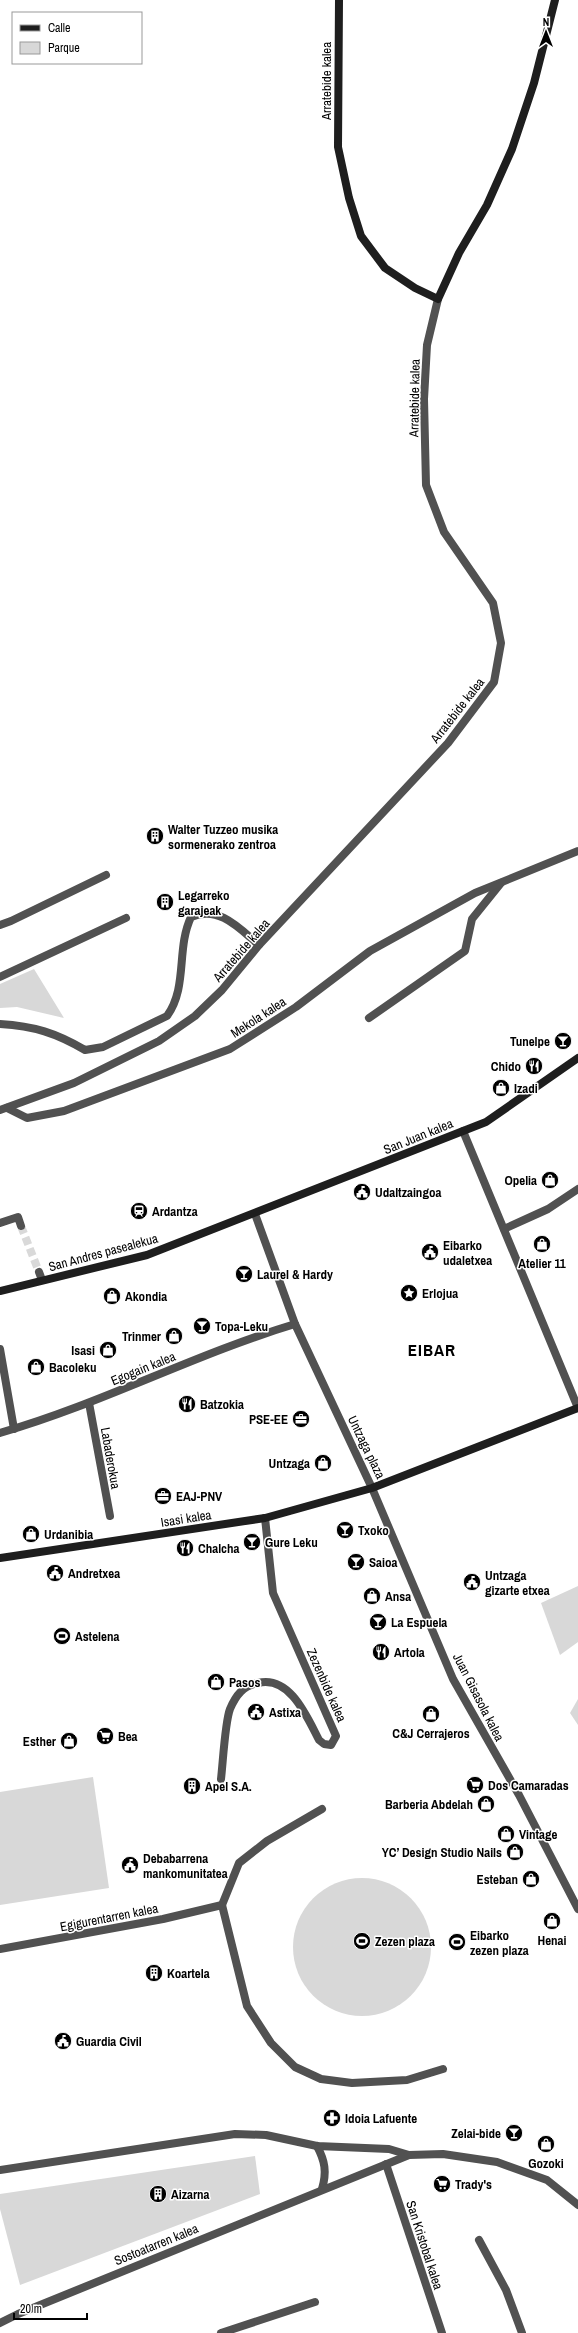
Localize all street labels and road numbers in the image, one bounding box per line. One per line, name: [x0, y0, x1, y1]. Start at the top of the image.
street label: Arratebide kalea: [318, 42, 335, 121]
street label: Arratebide kalea: [405, 359, 424, 438]
street label: Arratebide kalea: [426, 674, 488, 747]
street label: Arratebide kalea: [209, 915, 273, 986]
street label: Mekola kalea: [227, 993, 289, 1042]
street label: San Juan kalea: [381, 1115, 456, 1158]
street label: San Andres pasealekua: [47, 1230, 160, 1275]
street label: Egogain kalea: [108, 1348, 178, 1389]
street label: Untzaga plaza: [344, 1413, 389, 1482]
street label: Labaderokua: [97, 1426, 124, 1490]
street label: Isasi kalea: [160, 1506, 213, 1531]
street label: Zezenbide kalea: [303, 1646, 350, 1725]
street label: Juan Gisasola kalea: [449, 1650, 508, 1744]
street label: Egigurentarren kalea: [59, 1900, 160, 1935]
street label: San Kristobal kalea: [402, 2199, 447, 2292]
street label: Sostoatarren kalea: [112, 2220, 201, 2269]

